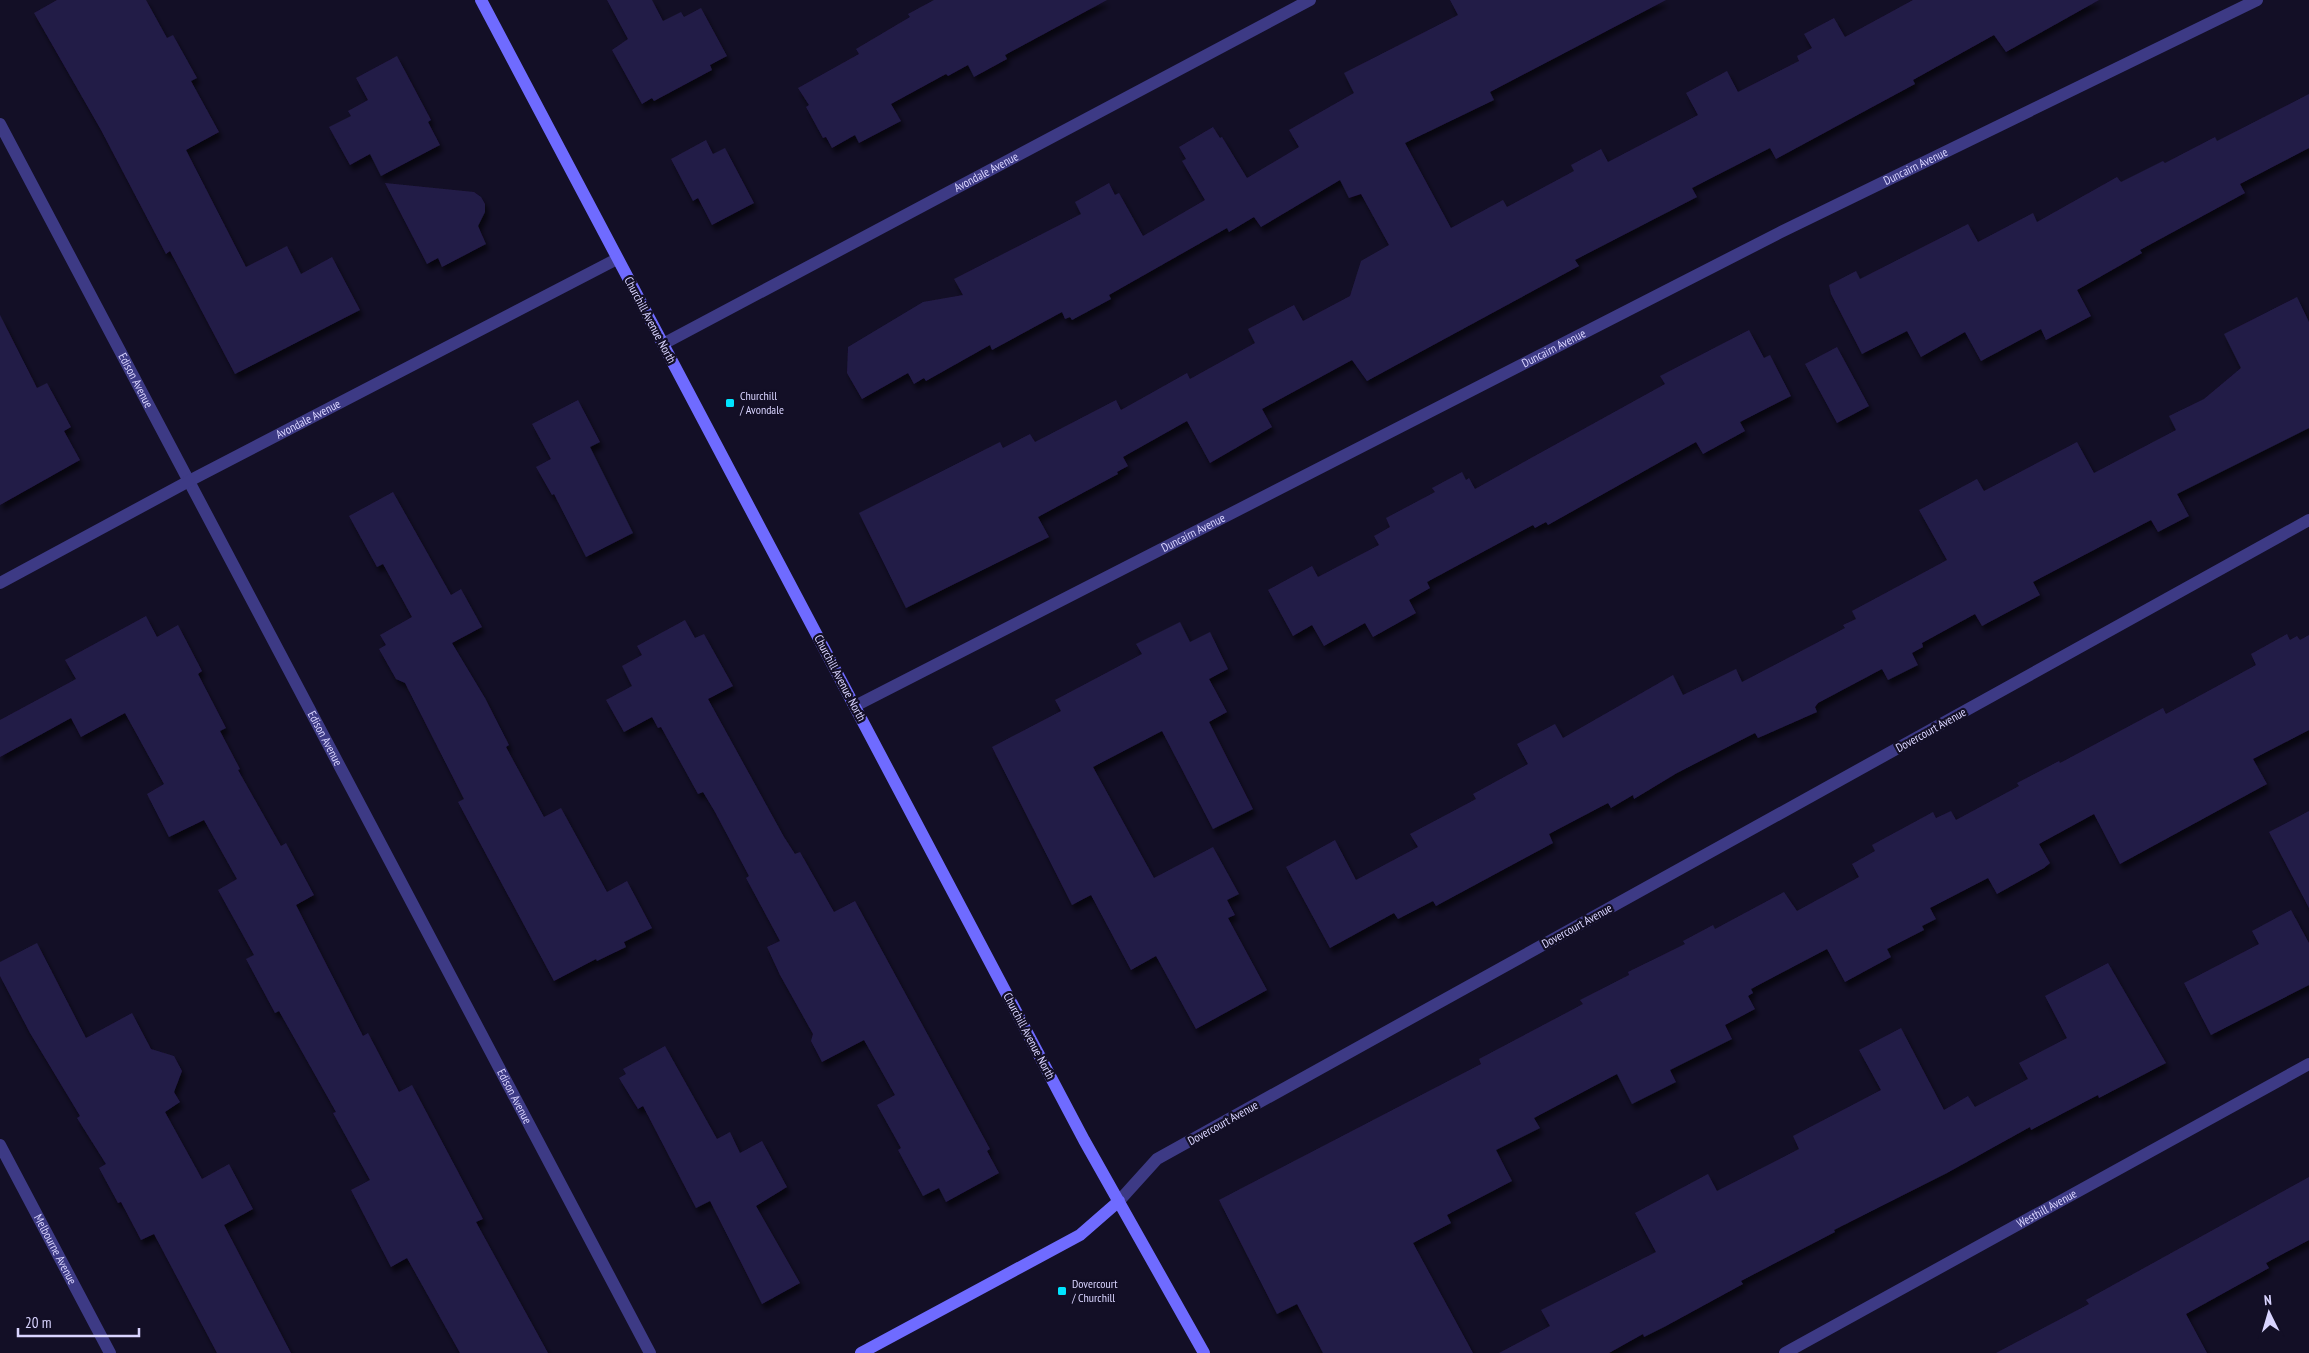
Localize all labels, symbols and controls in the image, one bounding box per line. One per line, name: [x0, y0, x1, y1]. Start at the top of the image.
street label: Duncairn Avenue: [1881, 144, 1950, 188]
street label: Avondale Avenue: [951, 148, 1021, 195]
street label: Churchill Avenue North: [621, 274, 680, 366]
street label: Duncairn Avenue: [1519, 325, 1588, 370]
street label: Edison Avenue: [115, 350, 157, 410]
place label: Churchill / Avondale: [739, 388, 784, 417]
street label: Avondale Avenue: [273, 396, 343, 442]
marker: Churchill / Avondale: [724, 397, 736, 409]
street label: Duncairn Avenue: [1159, 510, 1228, 555]
street label: Churchill Avenue North: [811, 632, 870, 724]
street label: Dovercourt Avenue: [1893, 704, 1969, 755]
street label: Edison Avenue: [305, 708, 346, 768]
street label: Dovercourt Avenue: [1539, 900, 1615, 951]
street label: Churchill Avenue North: [1000, 990, 1059, 1082]
street label: Edison Avenue: [494, 1066, 535, 1126]
street label: Dovercourt Avenue: [1185, 1097, 1261, 1148]
street label: Westhill Avenue: [2014, 1186, 2079, 1231]
street label: Melbourne Avenue: [31, 1211, 80, 1287]
place label: Dovercourt / Churchill: [1071, 1276, 1118, 1305]
marker: Dovercourt / Churchill: [1056, 1285, 1068, 1297]
north arrow: [2244, 1288, 2294, 1338]
text: N: [2263, 1291, 2272, 1309]
scale bar: [18, 1306, 139, 1338]
text: 20 m: [25, 1313, 51, 1332]

